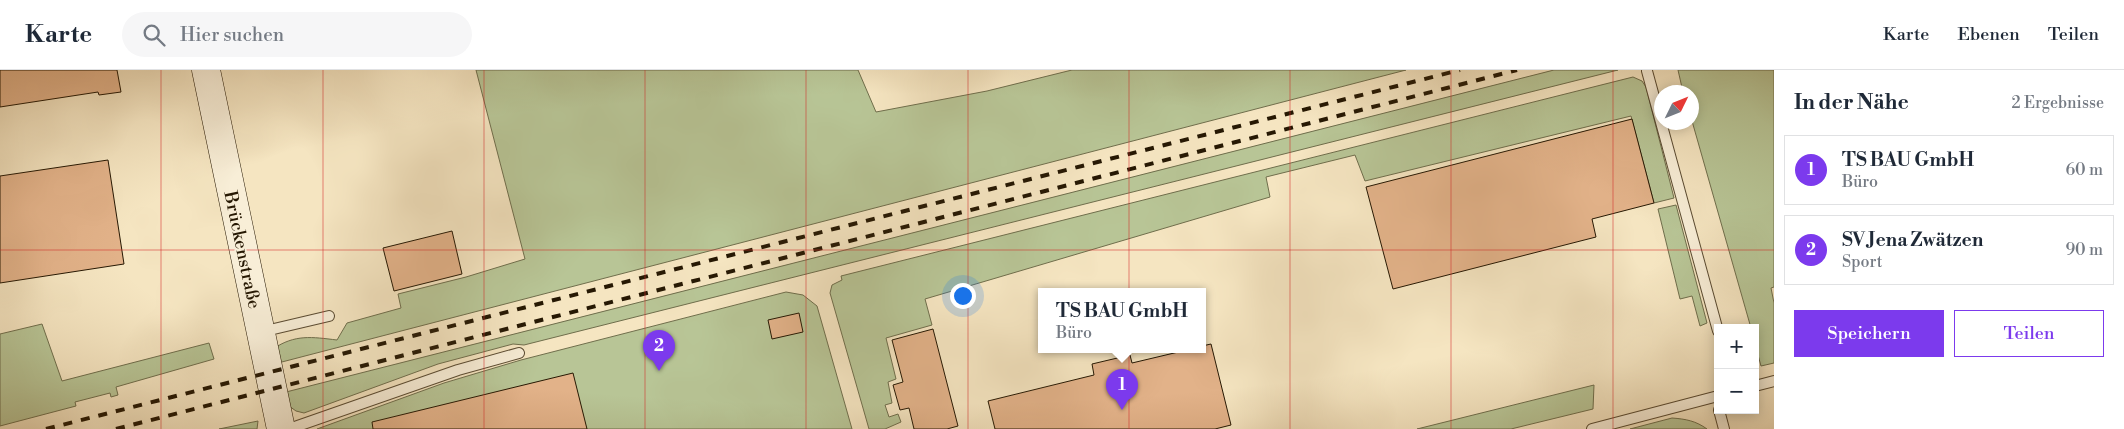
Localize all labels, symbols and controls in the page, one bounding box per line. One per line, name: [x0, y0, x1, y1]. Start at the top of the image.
search box: [122, 12, 472, 57]
text: Karte: [25, 20, 92, 50]
icon: search: [140, 21, 168, 49]
text: Hier suchen: [180, 23, 284, 47]
text: Karte: [1883, 23, 1929, 46]
text: Ebenen: [1957, 23, 2020, 46]
text: Teilen: [2048, 23, 2099, 46]
north arrow: [1654, 85, 1699, 130]
text: In der Nähe: [1794, 90, 1909, 116]
text: 2 Ergebnisse: [2012, 93, 2104, 113]
text: TS BAU GmbH: [1842, 148, 1974, 172]
text: 1: [1807, 160, 1815, 180]
text: 60 m: [2065, 160, 2103, 180]
text: Büro: [1842, 172, 1878, 192]
street label: Brückenstraße: [218, 188, 266, 311]
text: SV Jena Zwätzen: [1842, 228, 1984, 252]
text: 2: [1806, 240, 1816, 260]
text: 90 m: [2065, 240, 2103, 260]
text: Sport: [1842, 252, 1882, 272]
your location: [950, 283, 976, 309]
popup: [1038, 288, 1206, 353]
text: TS BAU GmbH: [1056, 299, 1188, 323]
button: Speichern: [1794, 310, 1944, 357]
button: Teilen: [1954, 310, 2104, 357]
text: Büro: [1056, 323, 1092, 343]
map controls: [1714, 324, 1759, 414]
button: +: [1714, 324, 1759, 369]
pin: 2: [643, 330, 675, 371]
pin: 1: [1106, 369, 1138, 410]
button: −: [1714, 369, 1759, 414]

